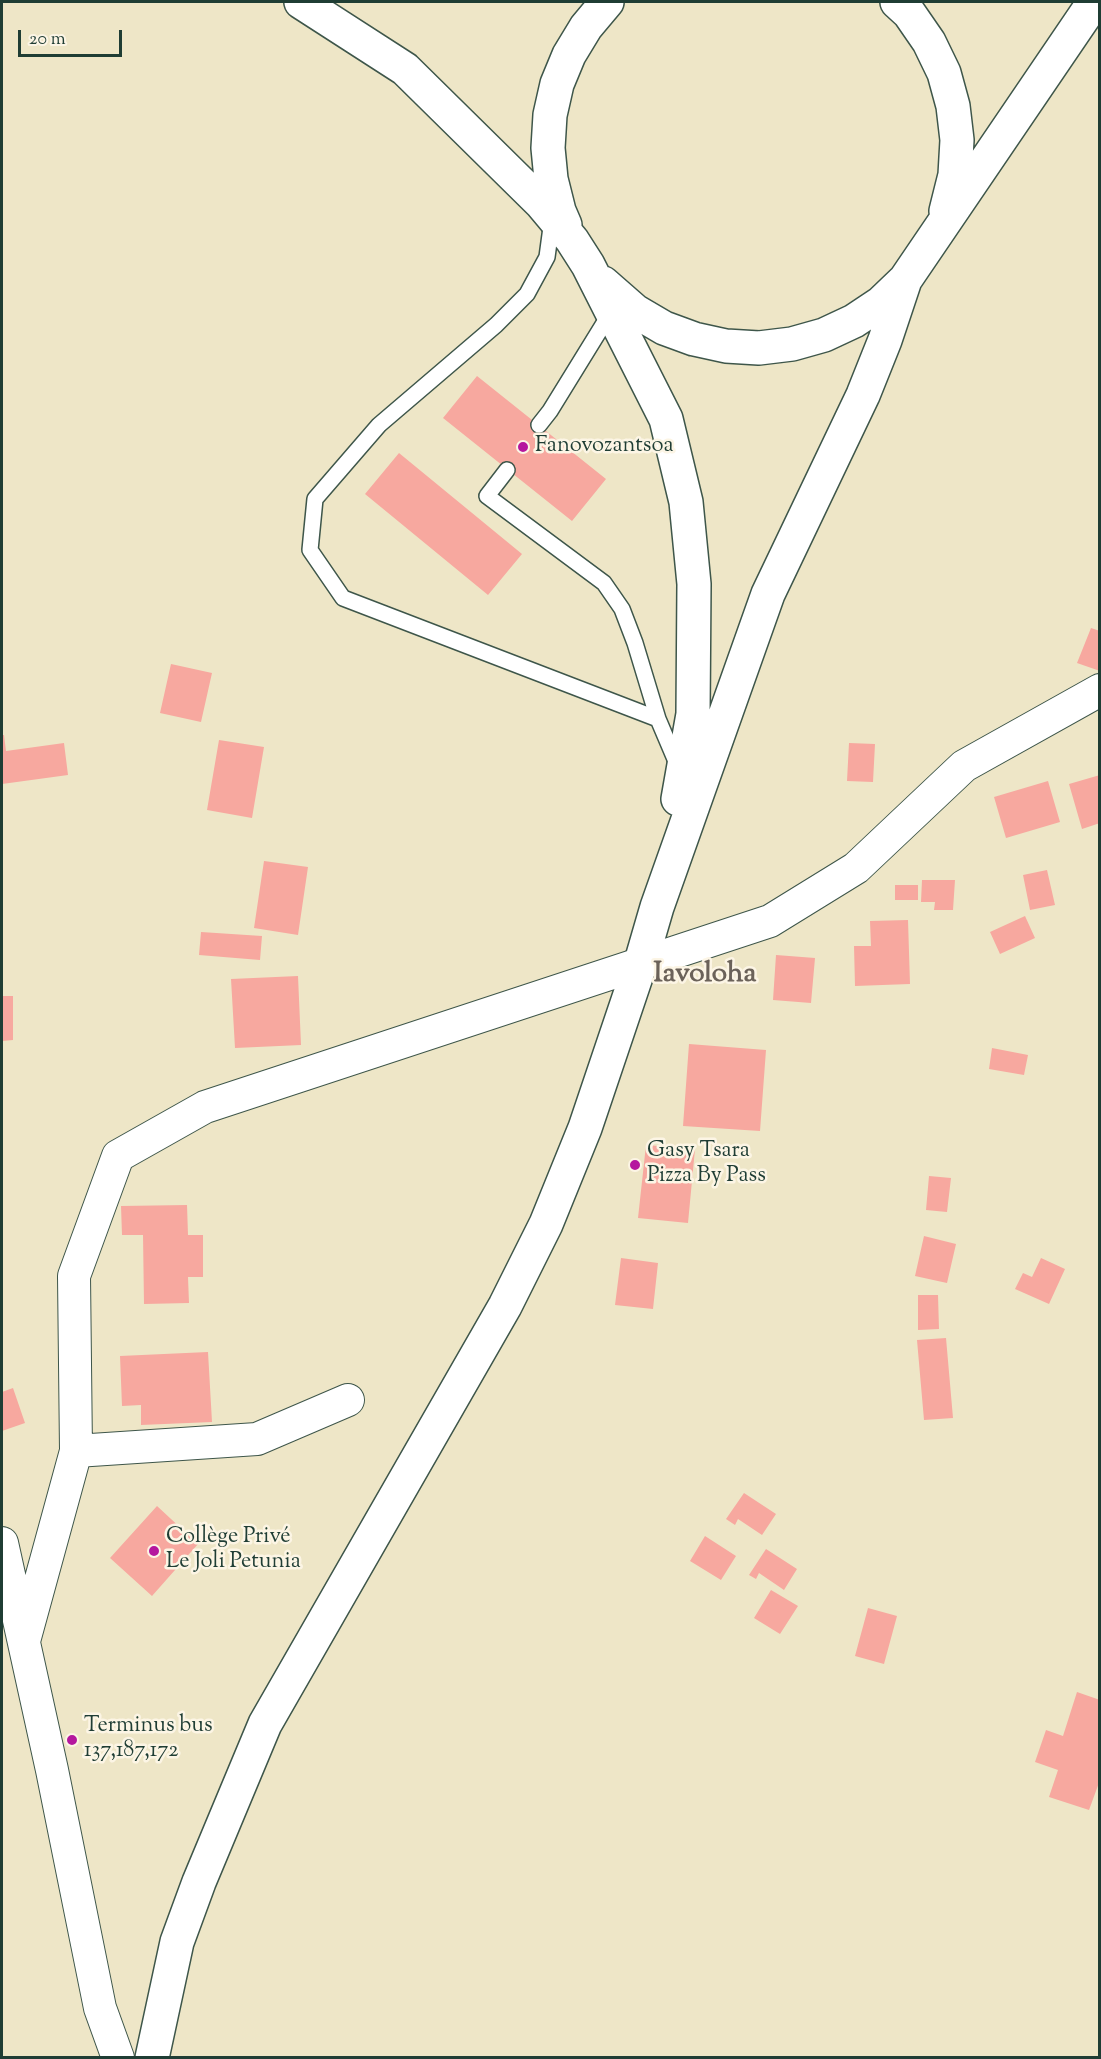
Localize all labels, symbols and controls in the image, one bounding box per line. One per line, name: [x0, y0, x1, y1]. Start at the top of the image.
scale bar: [21, 18, 124, 56]
text: 20 m: [29, 27, 66, 53]
place label: Fanovozantsoa: [535, 434, 674, 460]
marker: Fanovozantsoa: [516, 440, 530, 454]
district label: Iavoloha: [654, 959, 756, 993]
place label: Gasy Tsara Pizza By Pass: [647, 1139, 766, 1190]
marker: Gasy Tsara Pizza By Pass: [628, 1158, 642, 1172]
place label: Collège Privé Le Joli Petunia: [166, 1525, 301, 1576]
marker: Collège Privé Le Joli Petunia: [147, 1544, 161, 1558]
place label: Terminus bus 137,187,172: [84, 1714, 213, 1766]
marker: Terminus bus 137,187,172: [65, 1733, 79, 1747]

